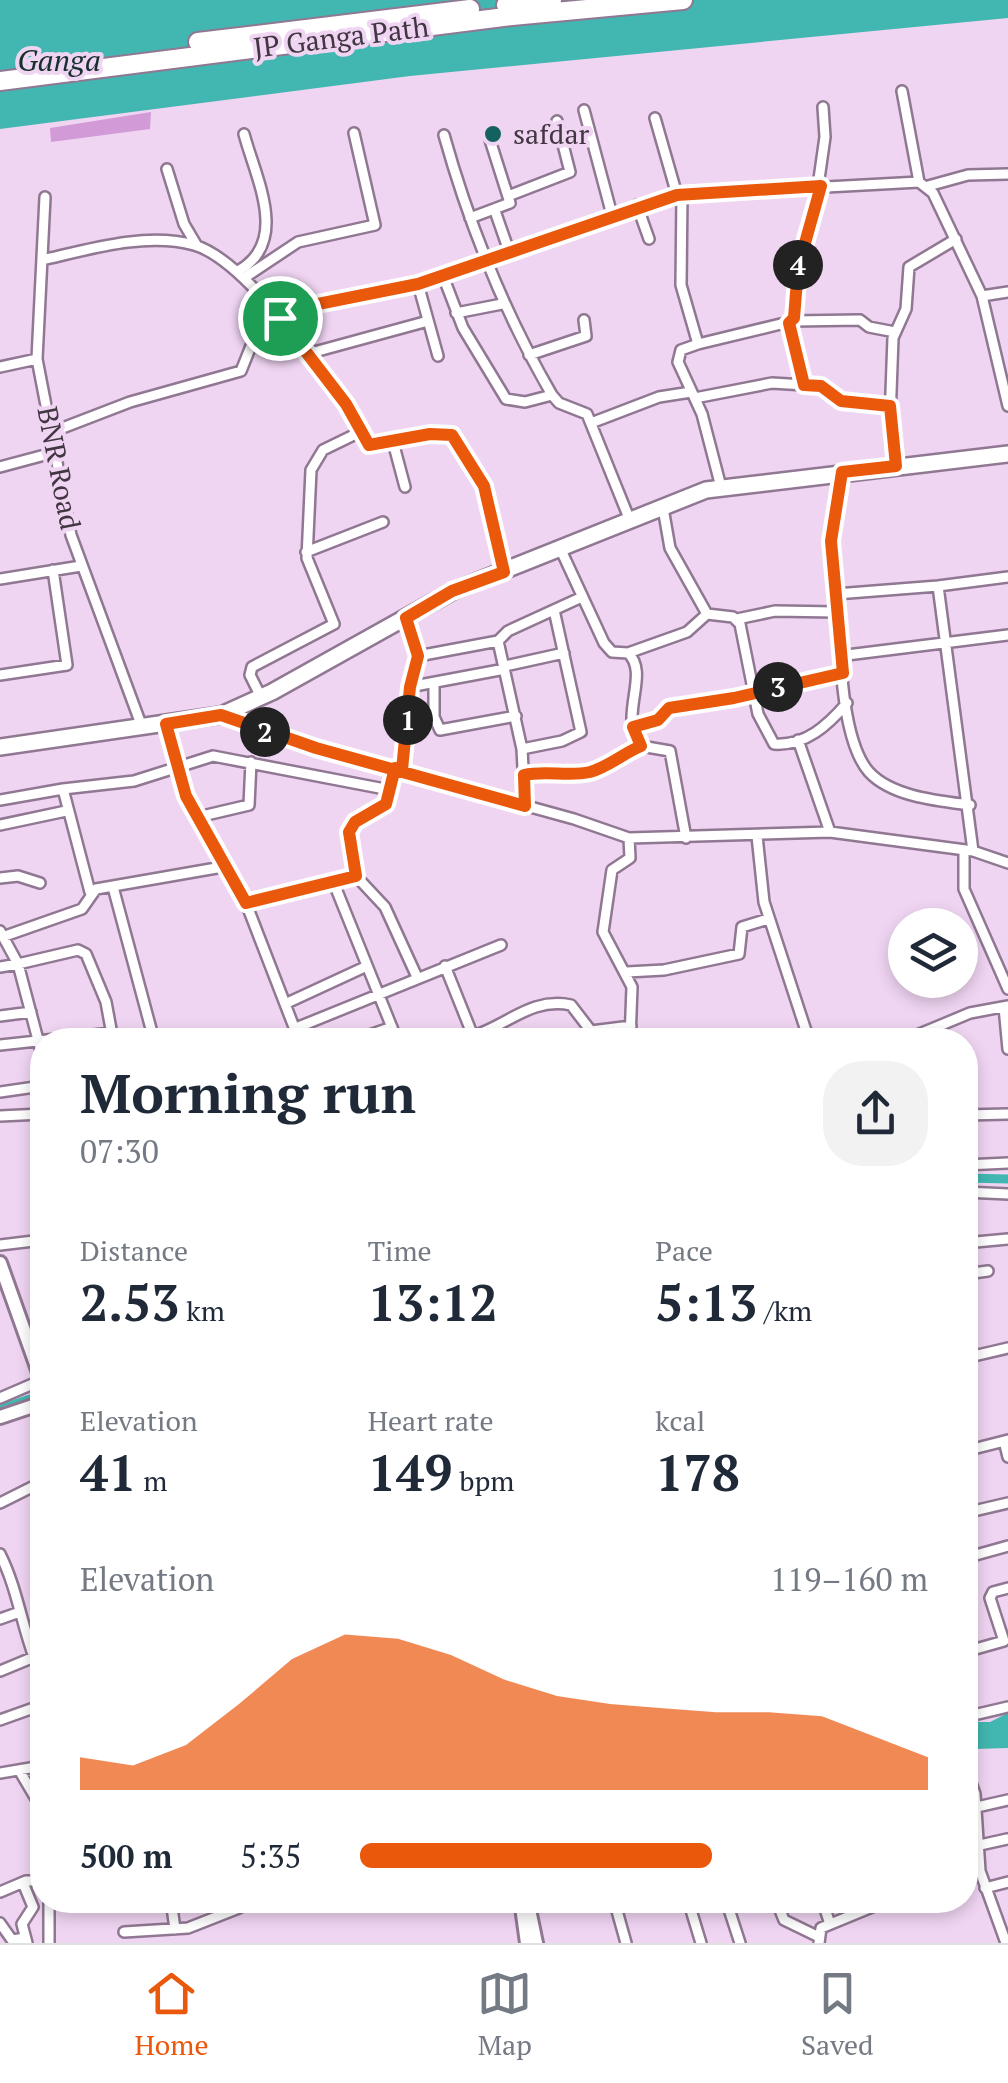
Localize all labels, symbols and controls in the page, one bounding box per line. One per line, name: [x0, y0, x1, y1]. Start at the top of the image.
street label: JP Ganga Path: [251, 7, 431, 66]
water label: Ganga: [17, 40, 101, 80]
place label: safdar: [513, 115, 590, 152]
marker: safdar: [482, 123, 504, 145]
pin: 4: [773, 240, 823, 290]
text: 4: [790, 246, 806, 283]
pin: [238, 276, 323, 361]
icon: arrive: [253, 291, 308, 346]
street label: BNR Road: [29, 403, 90, 533]
pin: 3: [753, 662, 803, 712]
text: 3: [770, 668, 786, 705]
pin: 1: [383, 695, 433, 745]
text: 1: [400, 701, 416, 738]
pin: 2: [240, 707, 290, 757]
text: 2: [257, 713, 273, 750]
map controls: [888, 908, 978, 998]
button: layers: [888, 908, 978, 998]
text: Morning run: [80, 1056, 416, 1129]
button: share: [823, 1061, 928, 1166]
text: 07:30: [80, 1130, 159, 1172]
text: Distance: [80, 1232, 188, 1269]
text: Time: [368, 1232, 432, 1269]
text: Pace: [655, 1232, 713, 1269]
text: 2.53: [80, 1269, 180, 1335]
text: 13:12: [368, 1269, 498, 1335]
text: 5:13: [655, 1269, 757, 1335]
text: km: [180, 1292, 225, 1329]
text: /km: [757, 1292, 812, 1329]
text: Elevation: [80, 1402, 198, 1439]
text: Heart rate: [368, 1402, 494, 1439]
text: kcal: [655, 1402, 705, 1439]
text: 41: [80, 1439, 137, 1505]
text: 149: [368, 1439, 452, 1505]
text: 178: [655, 1439, 740, 1505]
text: m: [137, 1462, 167, 1499]
text: bpm: [452, 1462, 514, 1499]
text: Elevation: [80, 1558, 214, 1600]
text: 119–160 m: [770, 1558, 928, 1600]
text: 500 m: [80, 1835, 172, 1877]
text: 5:35: [240, 1835, 302, 1877]
tab: Home: [134, 1966, 209, 2063]
tab: Map: [477, 1966, 532, 2063]
tab: Saved: [801, 1966, 874, 2063]

